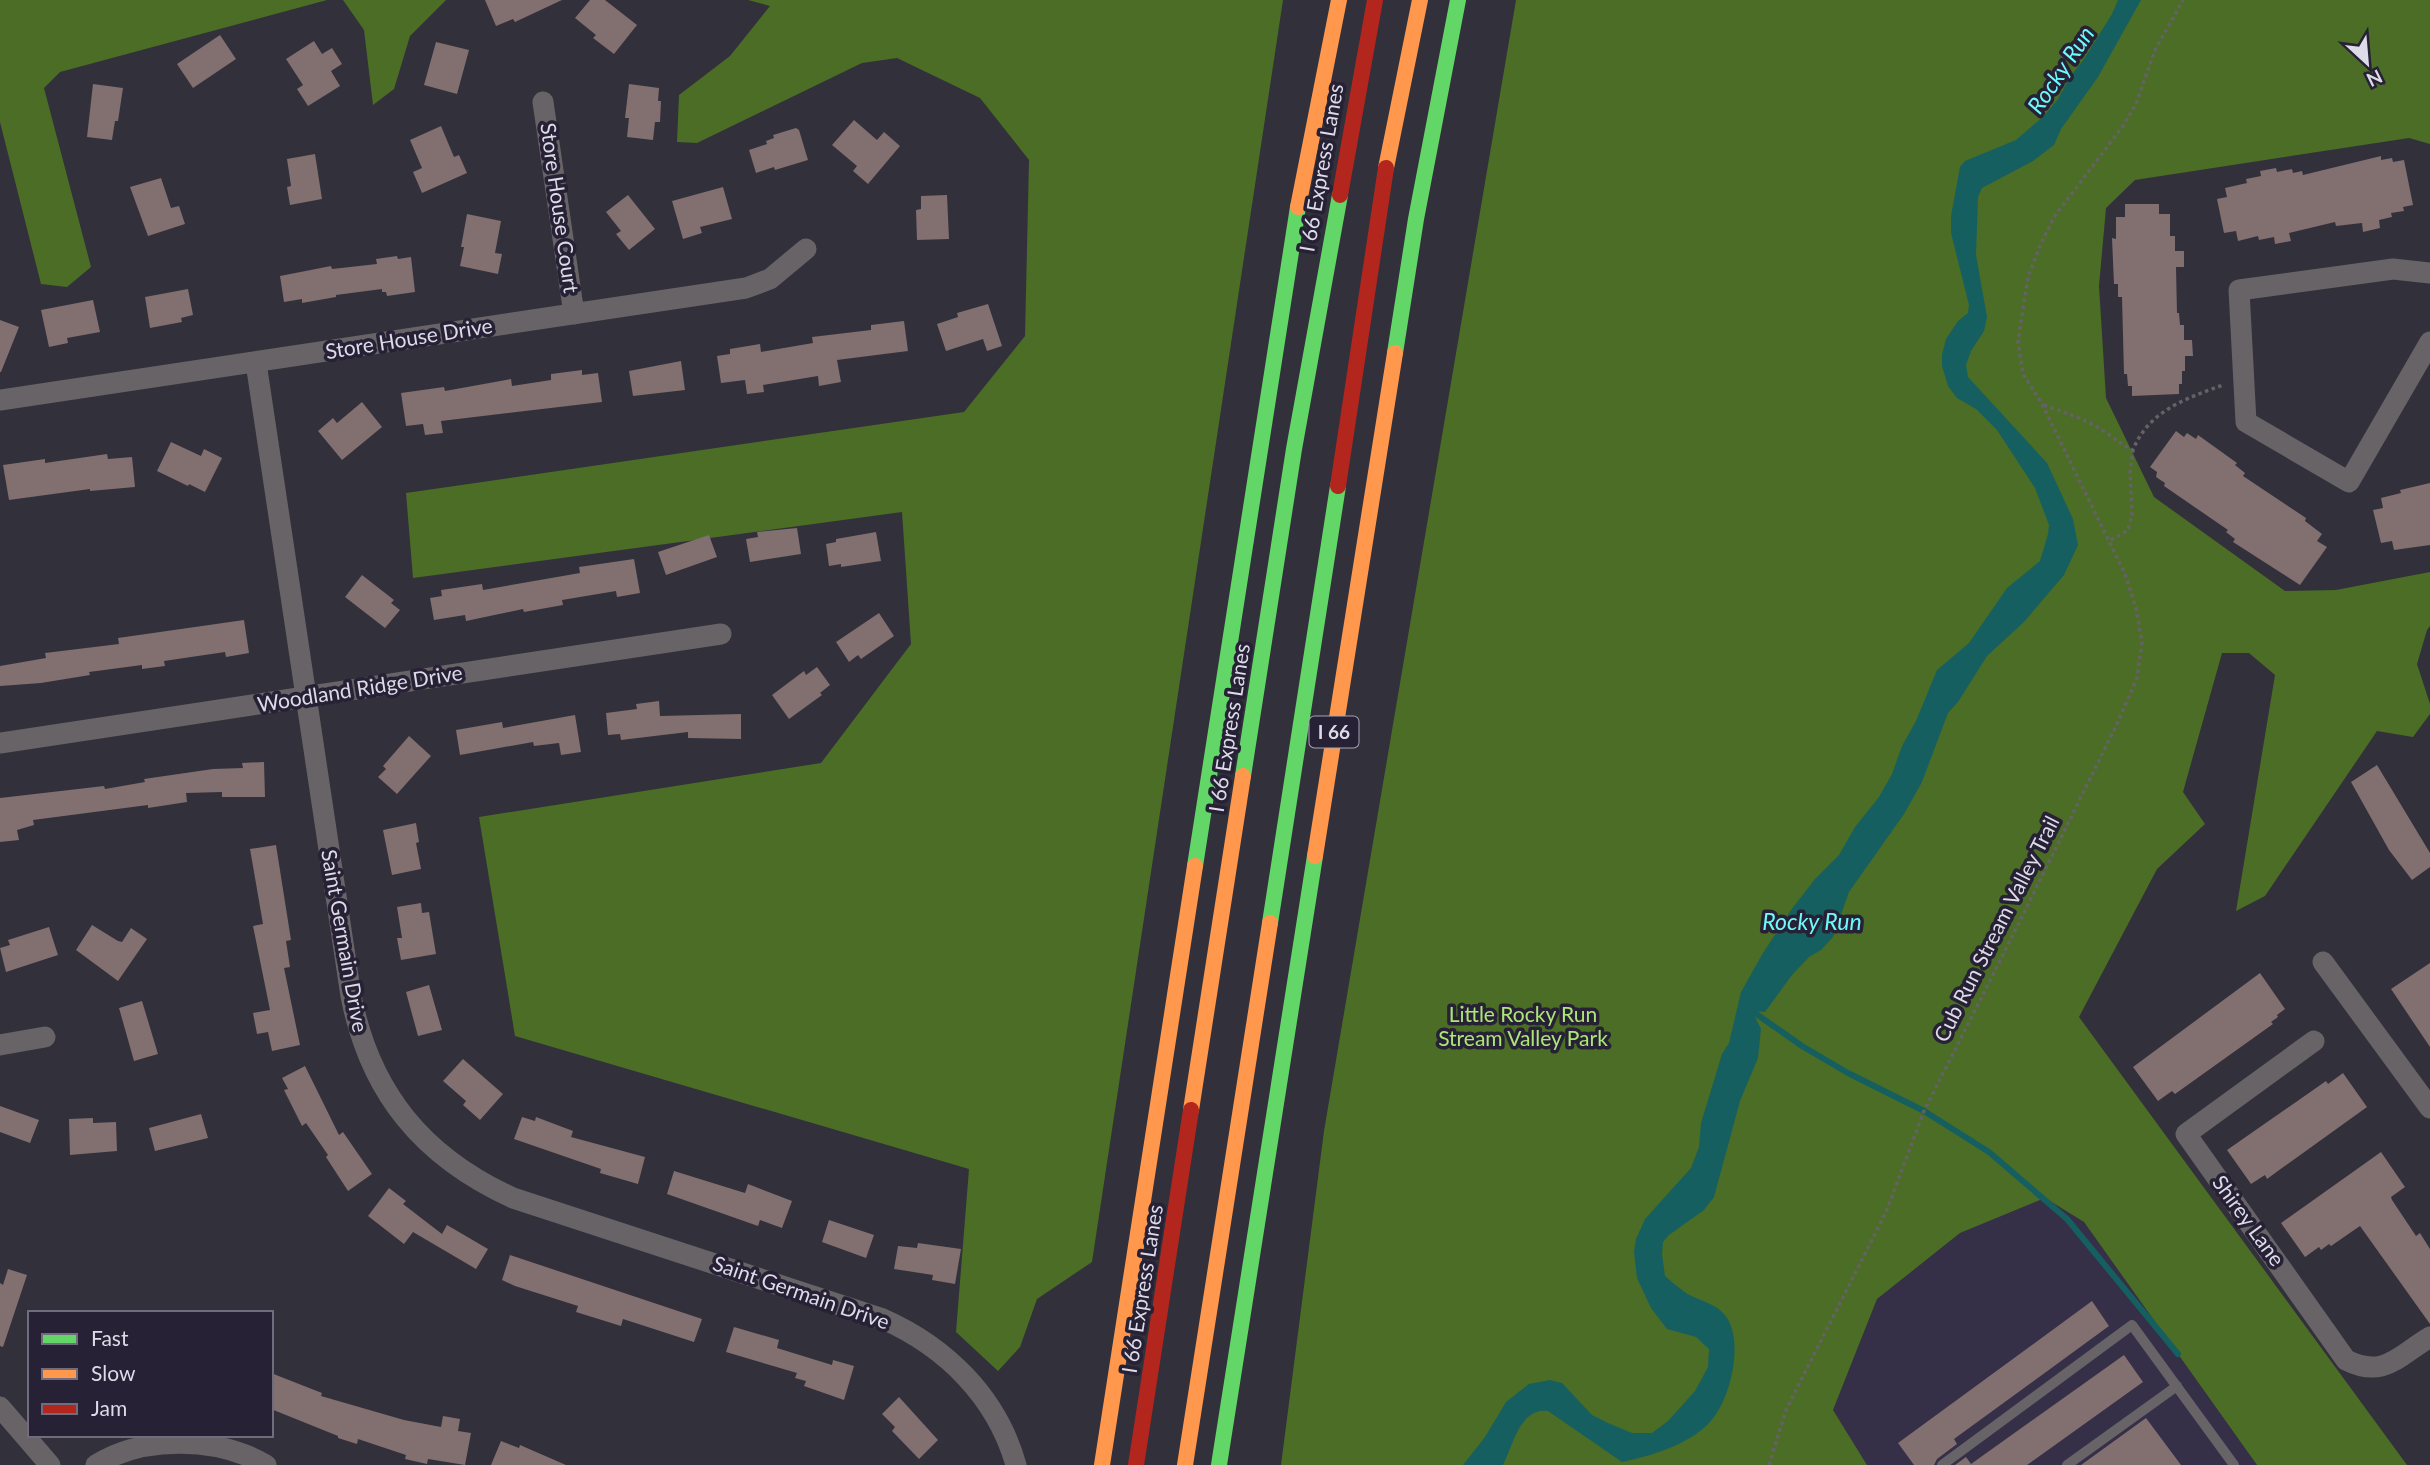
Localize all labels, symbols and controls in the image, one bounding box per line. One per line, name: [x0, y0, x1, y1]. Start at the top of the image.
water label: Rocky Run: [2021, 20, 2100, 118]
north arrow: [2332, 28, 2402, 98]
text: N: [2363, 65, 2386, 92]
street label: I 66 Express Lanes: [1293, 82, 1348, 254]
street label: Store House Court: [536, 121, 585, 295]
street label: Store House Drive: [323, 312, 494, 363]
street label: I 66 Express Lanes: [1203, 642, 1254, 814]
street label: Woodland Ridge Drive: [255, 659, 464, 716]
road number: I 66: [1310, 716, 1358, 748]
street label: Cub Run Stream Valley Trail: [1928, 811, 2064, 1045]
street label: Saint Germain Drive: [317, 847, 374, 1034]
water label: Rocky Run: [1762, 907, 1862, 935]
park label: Little Rocky Run Stream Valley Park: [1438, 1001, 1608, 1050]
street label: Shirey Lane: [2208, 1170, 2290, 1270]
street label: I 66 Express Lanes: [1116, 1203, 1167, 1375]
street label: Saint Germain Drive: [710, 1250, 893, 1334]
legend: [28, 1311, 273, 1437]
text: Fast: [91, 1325, 129, 1350]
text: Slow: [91, 1360, 136, 1385]
text: Jam: [91, 1395, 127, 1420]

